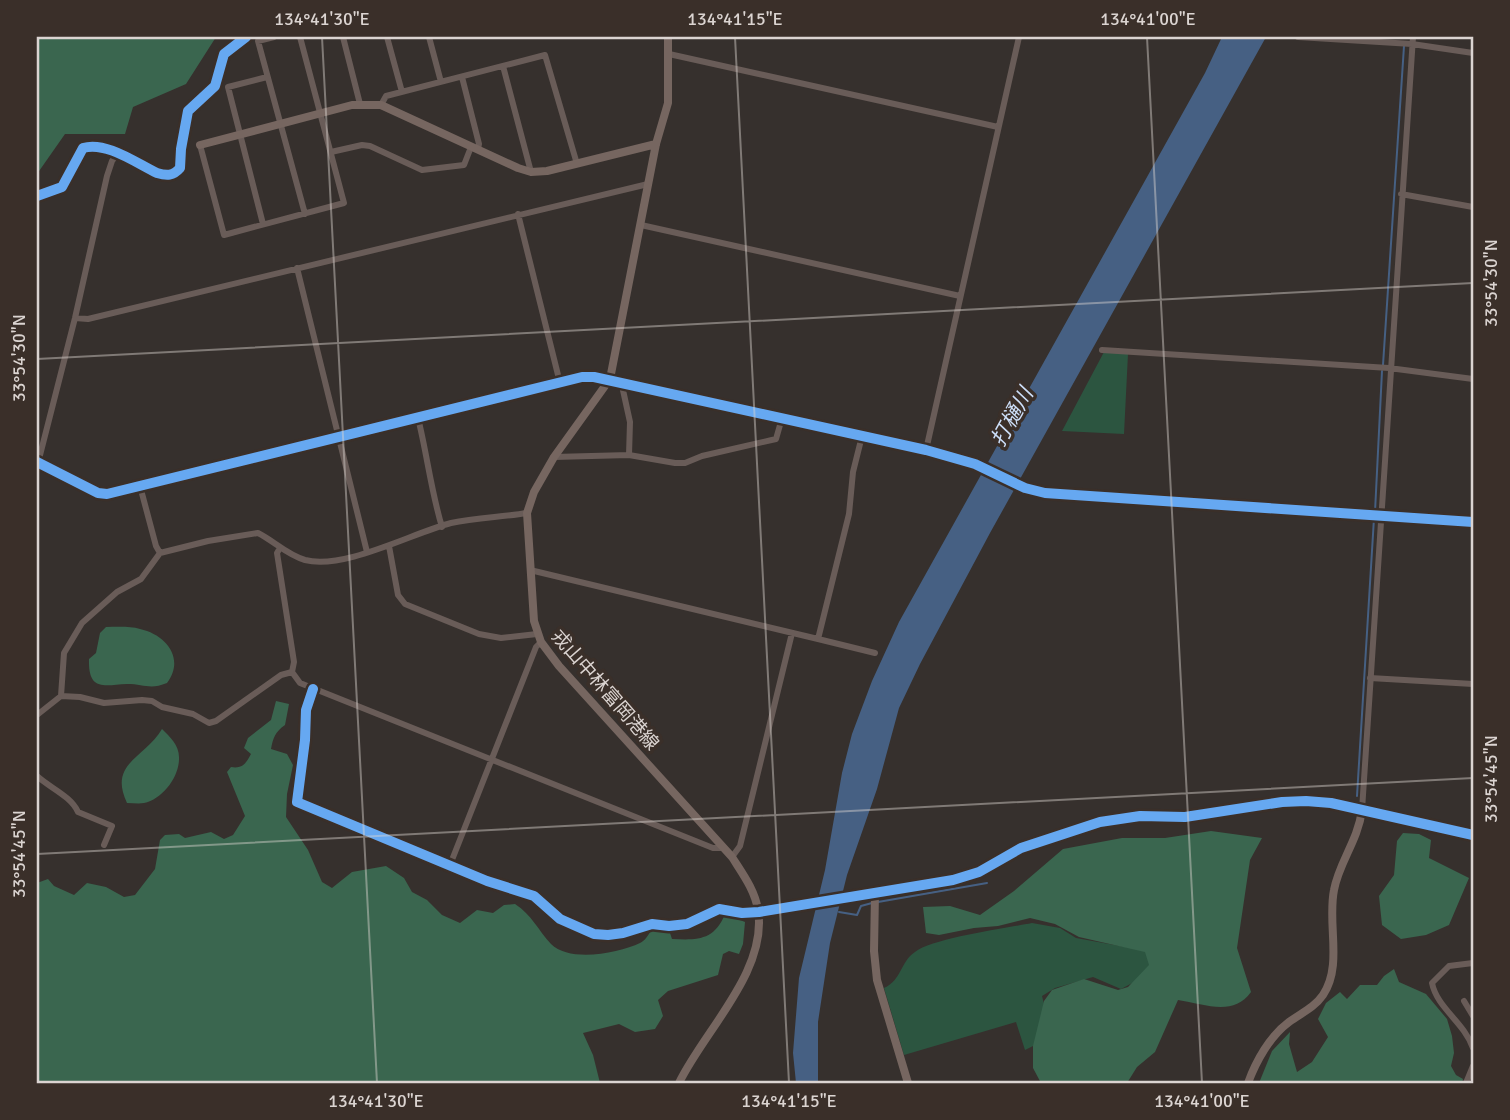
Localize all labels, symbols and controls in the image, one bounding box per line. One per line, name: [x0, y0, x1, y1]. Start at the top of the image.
text: 134°41'30"E: [274, 8, 370, 30]
text: 134°41'15"E: [687, 8, 783, 30]
text: 134°41'00"E: [1100, 8, 1196, 30]
text: 33°54'30"N: [1480, 239, 1502, 327]
text: 33°54'30"N: [8, 314, 30, 402]
water label: 打樋川: [985, 381, 1040, 451]
street label: 戎山中林富岡港線: [546, 625, 664, 755]
text: 33°54'45"N: [1480, 735, 1502, 823]
text: 33°54'45"N: [8, 810, 30, 898]
text: 134°41'30"E: [328, 1090, 424, 1112]
text: 134°41'15"E: [741, 1090, 837, 1112]
text: 134°41'00"E: [1154, 1090, 1250, 1112]

